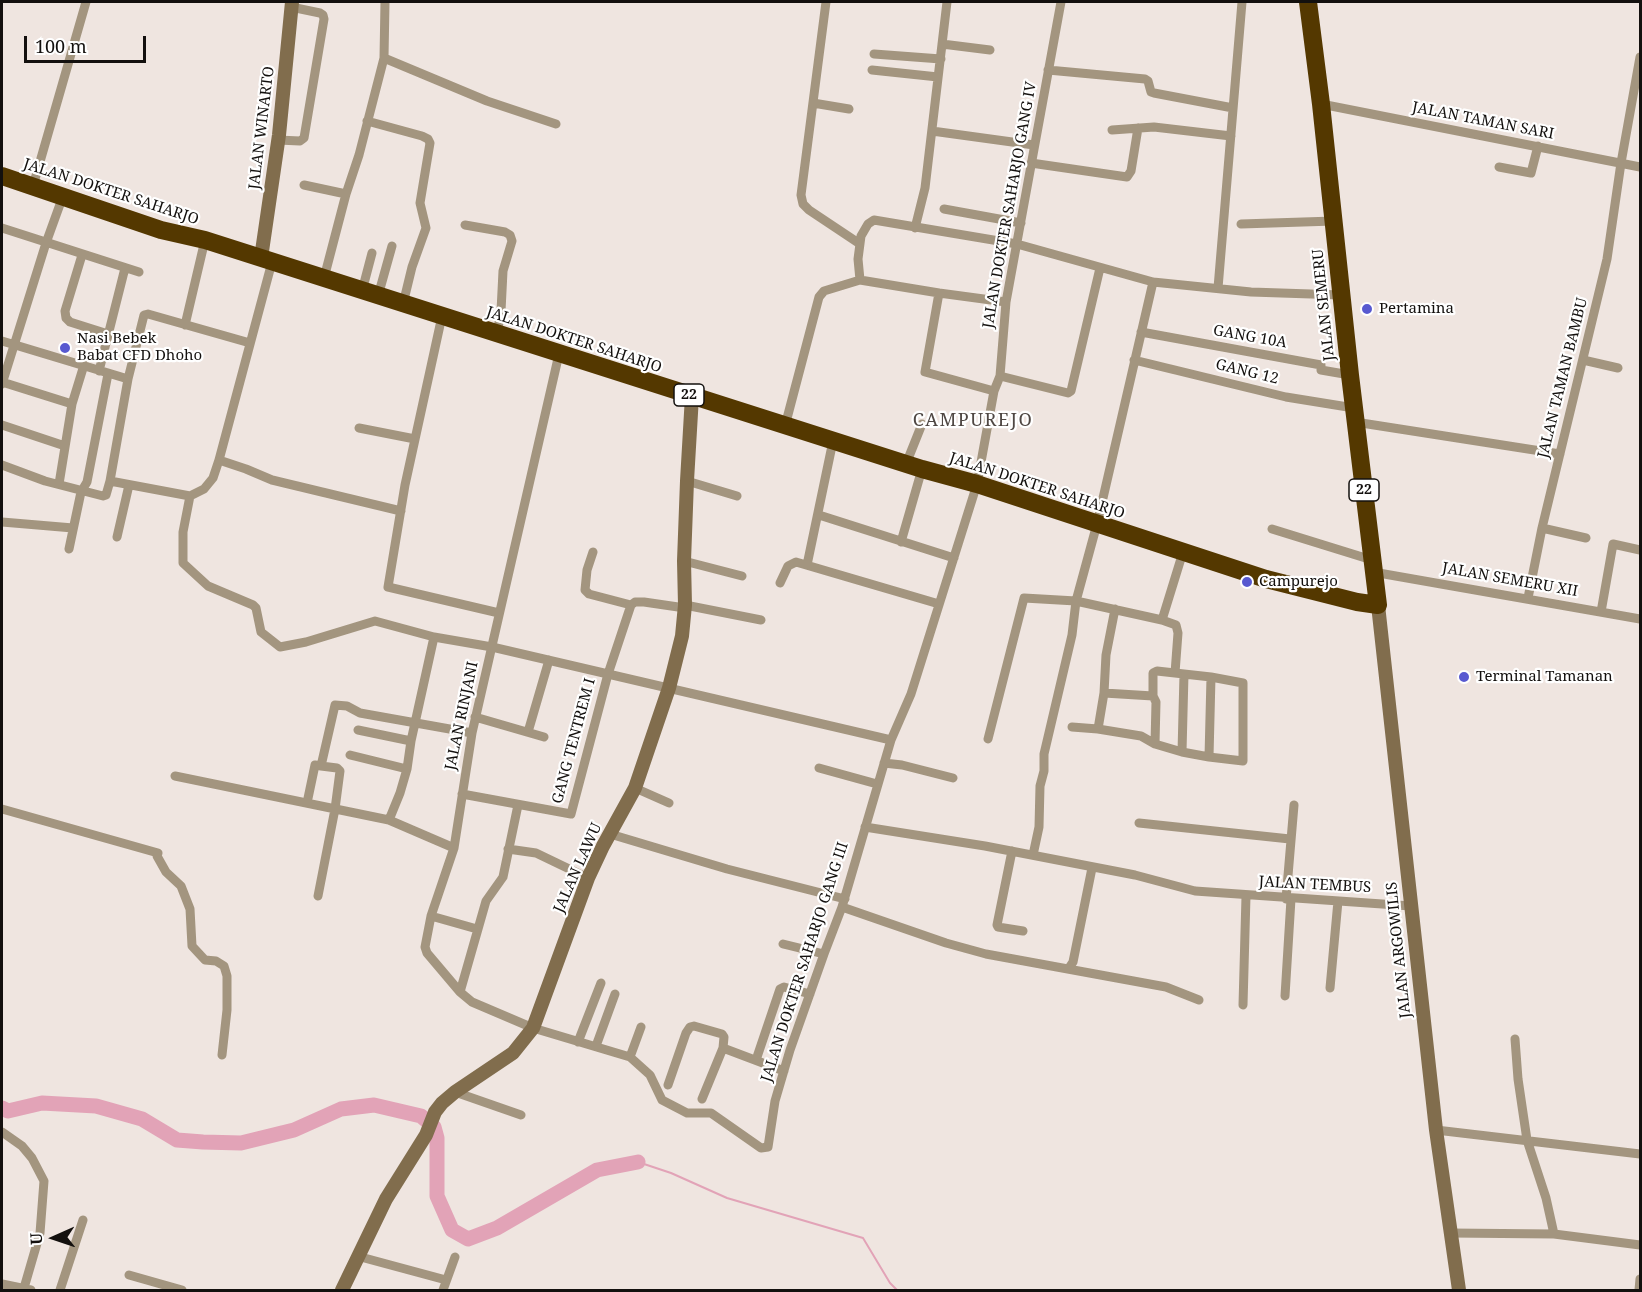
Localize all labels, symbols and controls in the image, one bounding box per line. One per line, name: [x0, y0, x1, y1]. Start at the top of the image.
scale bar: [27, 24, 148, 62]
text: 100 m: [35, 34, 87, 58]
street label: JALAN WINARTO: [246, 65, 278, 191]
street label: JALAN DOKTER SAHARJO GANG IV: [979, 80, 1041, 330]
street label: JALAN TAMAN SARI: [1411, 98, 1555, 144]
street label: JALAN DOKTER SAHARJO: [21, 155, 201, 229]
street label: JALAN SEMERU: [1309, 248, 1339, 362]
street label: JALAN TAMAN BAMBU: [1534, 296, 1592, 460]
place label: Pertamina: [1379, 300, 1454, 318]
marker: Pertamina: [1360, 302, 1374, 316]
street label: JALAN DOKTER SAHARJO: [484, 303, 664, 377]
street label: GANG 10A: [1212, 322, 1288, 352]
place label: Nasi Bebek Babat CFD Dhoho: [77, 330, 202, 365]
marker: Nasi Bebek Babat CFD Dhoho: [58, 341, 72, 355]
street label: GANG 12: [1214, 356, 1280, 388]
road number: 22: [674, 384, 704, 406]
district label: CAMPUREJO: [913, 410, 1033, 432]
street label: JALAN DOKTER SAHARJO: [947, 449, 1127, 523]
road number: 22: [1349, 479, 1379, 501]
street label: JALAN SEMERU XII: [1441, 559, 1579, 601]
place label: Campurejo: [1259, 573, 1338, 591]
marker: Campurejo: [1240, 575, 1254, 589]
street label: JALAN RINJANI: [442, 660, 482, 772]
place label: Terminal Tamanan: [1476, 668, 1613, 686]
marker: Terminal Tamanan: [1457, 670, 1471, 684]
street label: GANG TENTREM I: [549, 676, 599, 806]
street label: JALAN LAWU: [550, 820, 606, 916]
street label: JALAN DOKTER SAHARJO GANG III: [758, 840, 852, 1084]
street label: JALAN TEMBUS: [1258, 873, 1372, 897]
street label: JALAN ARGOWILIS: [1383, 881, 1415, 1019]
north arrow: [24, 1208, 84, 1268]
text: U: [25, 1232, 47, 1245]

